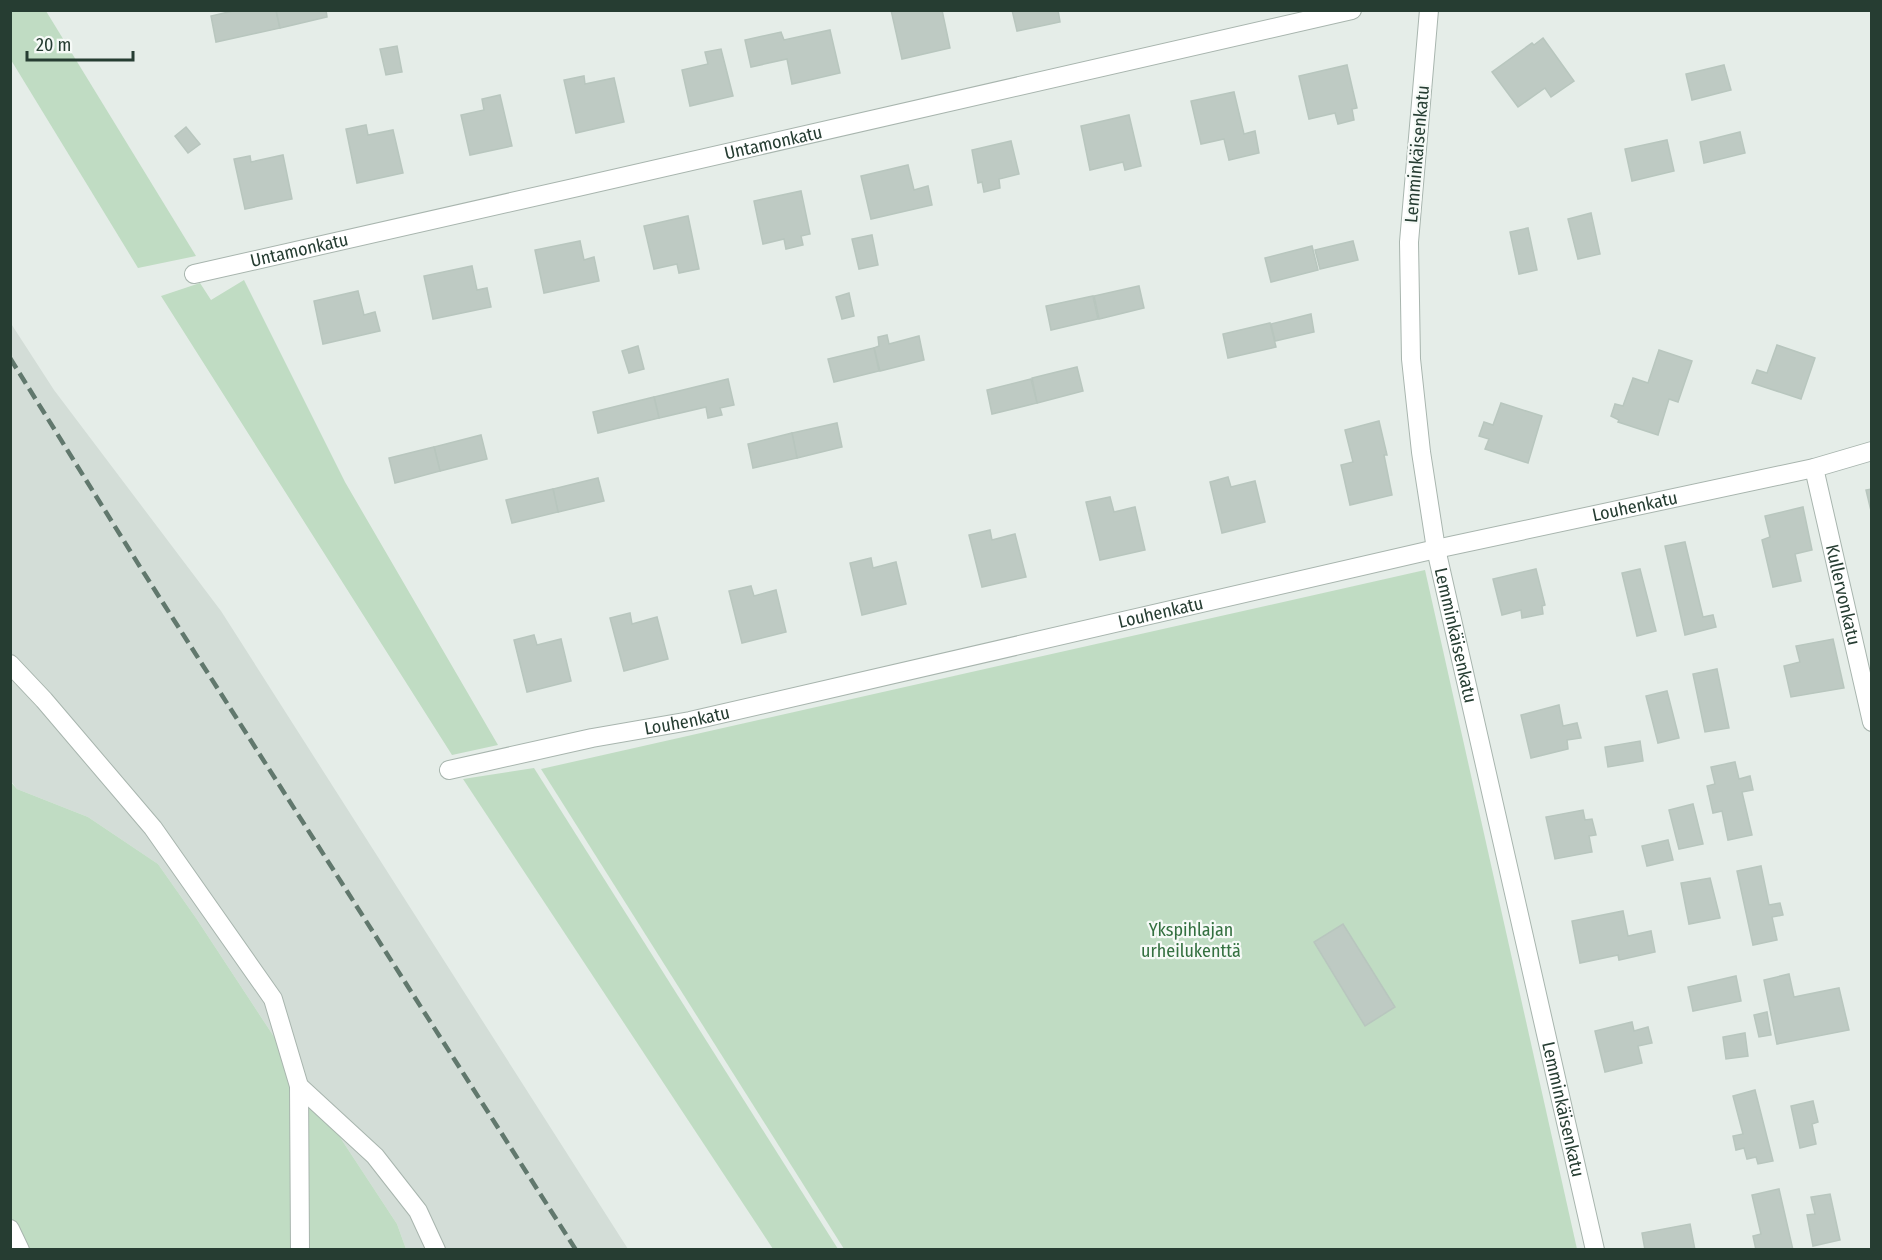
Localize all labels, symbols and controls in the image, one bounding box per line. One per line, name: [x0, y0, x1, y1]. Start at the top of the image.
scale bar: [27, 24, 134, 62]
text: 20 m: [36, 34, 71, 56]
street label: Lemminkäisenkatu: [1400, 84, 1434, 224]
street label: Untamonkatu: [722, 121, 824, 165]
street label: Untamonkatu: [248, 228, 350, 272]
street label: Louhenkatu: [1590, 487, 1680, 526]
street label: Kullervonkatu: [1821, 542, 1865, 647]
street label: Lemminkäisenkatu: [1430, 565, 1482, 705]
street label: Louhenkatu: [1116, 592, 1205, 633]
street label: Louhenkatu: [642, 701, 732, 740]
park label: Ykspihlajan urheilukenttä: [1141, 919, 1241, 962]
street label: Lemminkäisenkatu: [1537, 1039, 1589, 1179]

